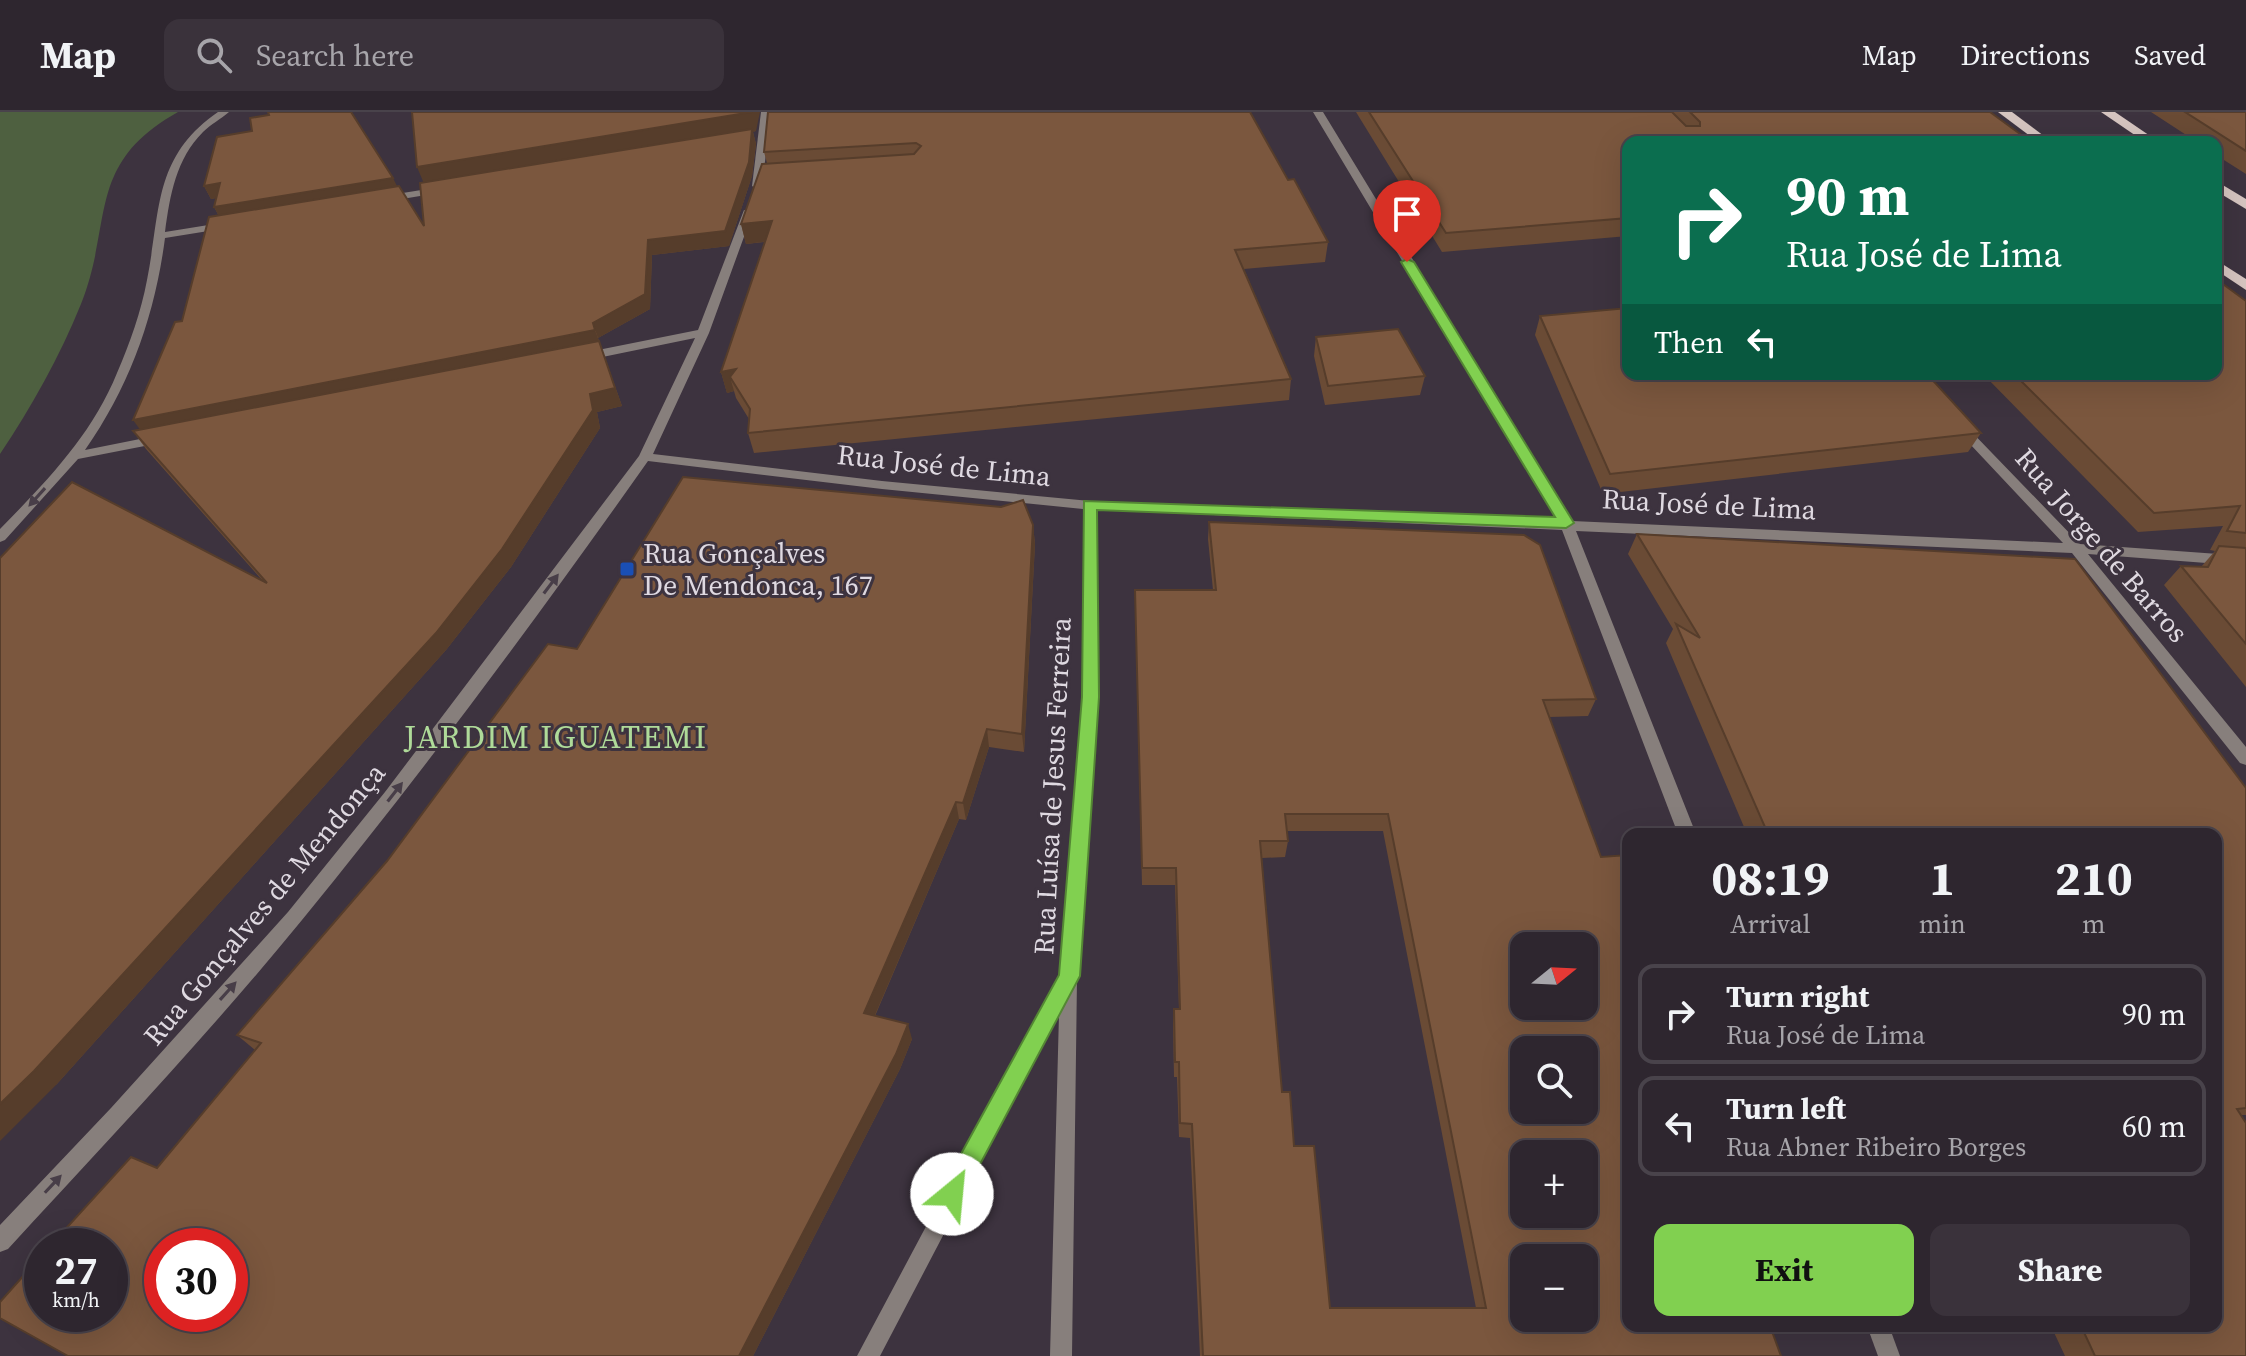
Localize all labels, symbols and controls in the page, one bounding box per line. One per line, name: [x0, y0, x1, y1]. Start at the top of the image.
search box: [164, 19, 724, 91]
text: Map: [40, 29, 116, 81]
icon: search: [192, 33, 236, 77]
text: Search here: [256, 35, 414, 76]
text: Map: [1862, 36, 1917, 74]
text: Directions: [1961, 36, 2090, 74]
text: Saved: [2134, 36, 2206, 74]
text: 90 m: [1786, 157, 1909, 234]
icon: right: [1654, 168, 1758, 272]
pin: [1373, 180, 1441, 262]
icon: arrive: [1385, 192, 1429, 236]
text: Rua José de Lima: [1786, 230, 2062, 279]
icon: left: [1740, 320, 1784, 364]
text: Then: [1654, 322, 1724, 363]
street label: Rua José de Lima: [835, 435, 1053, 495]
street label: Rua Jorge de Barros: [2007, 440, 2197, 650]
street label: Rua José de Lima: [1601, 479, 1818, 529]
one-way arrow: [29, 486, 46, 506]
place label: Rua Gonçalves De Mendonca, 167: [643, 534, 873, 604]
marker: Rua Gonçalves De Mendonca, 167: [618, 560, 636, 578]
one-way arrow: [543, 574, 559, 595]
street label: Rua Luísa de Jesus Ferreira: [1024, 616, 1080, 956]
district label: JARDIM IGUATEMI: [403, 715, 708, 759]
street label: Rua Gonçalves de Mendonça: [134, 754, 394, 1053]
one-way arrow: [386, 782, 402, 802]
text: 08:19: [1711, 845, 1830, 911]
text: 1: [1929, 845, 1955, 911]
text: 210: [2055, 845, 2133, 911]
text: Arrival: [1730, 906, 1811, 942]
text: min: [1919, 906, 1966, 942]
text: m: [2082, 906, 2106, 942]
north arrow: [1510, 932, 1598, 1020]
map controls: [1510, 932, 1598, 1332]
text: Turn right: [1726, 976, 1869, 1017]
one-way arrow: [219, 982, 236, 1002]
icon: right: [1658, 992, 1702, 1036]
text: 90 m: [2122, 994, 2186, 1035]
text: Rua José de Lima: [1726, 1017, 1925, 1053]
button: search: [1510, 1036, 1598, 1124]
text: Turn left: [1726, 1088, 1846, 1129]
icon: left: [1658, 1104, 1702, 1148]
text: 60 m: [2122, 1106, 2186, 1147]
text: Rua Abner Ribeiro Borges: [1726, 1129, 2026, 1165]
button: +: [1510, 1140, 1598, 1228]
position arrow: [910, 1152, 994, 1236]
one-way arrow: [44, 1175, 62, 1194]
button: Exit: [1654, 1224, 1914, 1316]
button: Share: [1930, 1224, 2190, 1316]
speed limit sign: 30: [144, 1228, 248, 1332]
text: 27: [54, 1243, 98, 1297]
button: −: [1510, 1244, 1598, 1332]
text: km/h: [52, 1286, 100, 1314]

